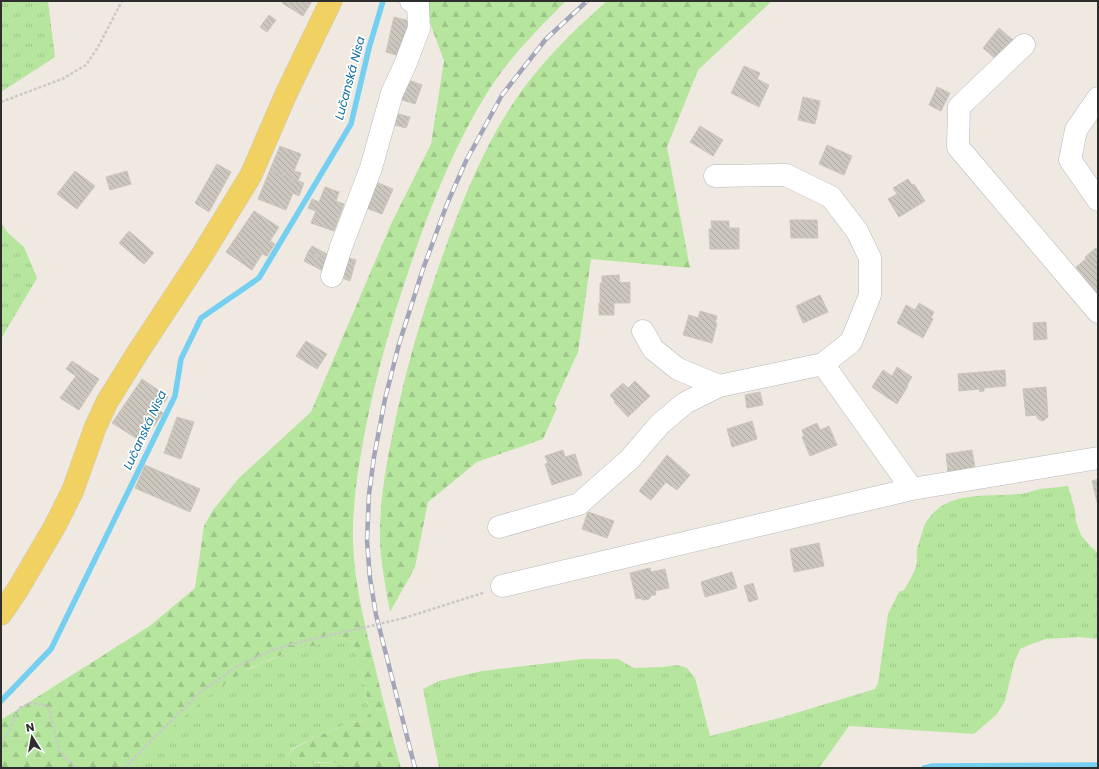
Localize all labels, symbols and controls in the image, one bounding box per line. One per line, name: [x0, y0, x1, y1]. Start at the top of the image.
water label: Lučanská Nisa: [330, 34, 369, 122]
water label: Lučanská Nisa: [119, 387, 170, 472]
north arrow: [12, 717, 52, 757]
text: N: [25, 719, 36, 736]

